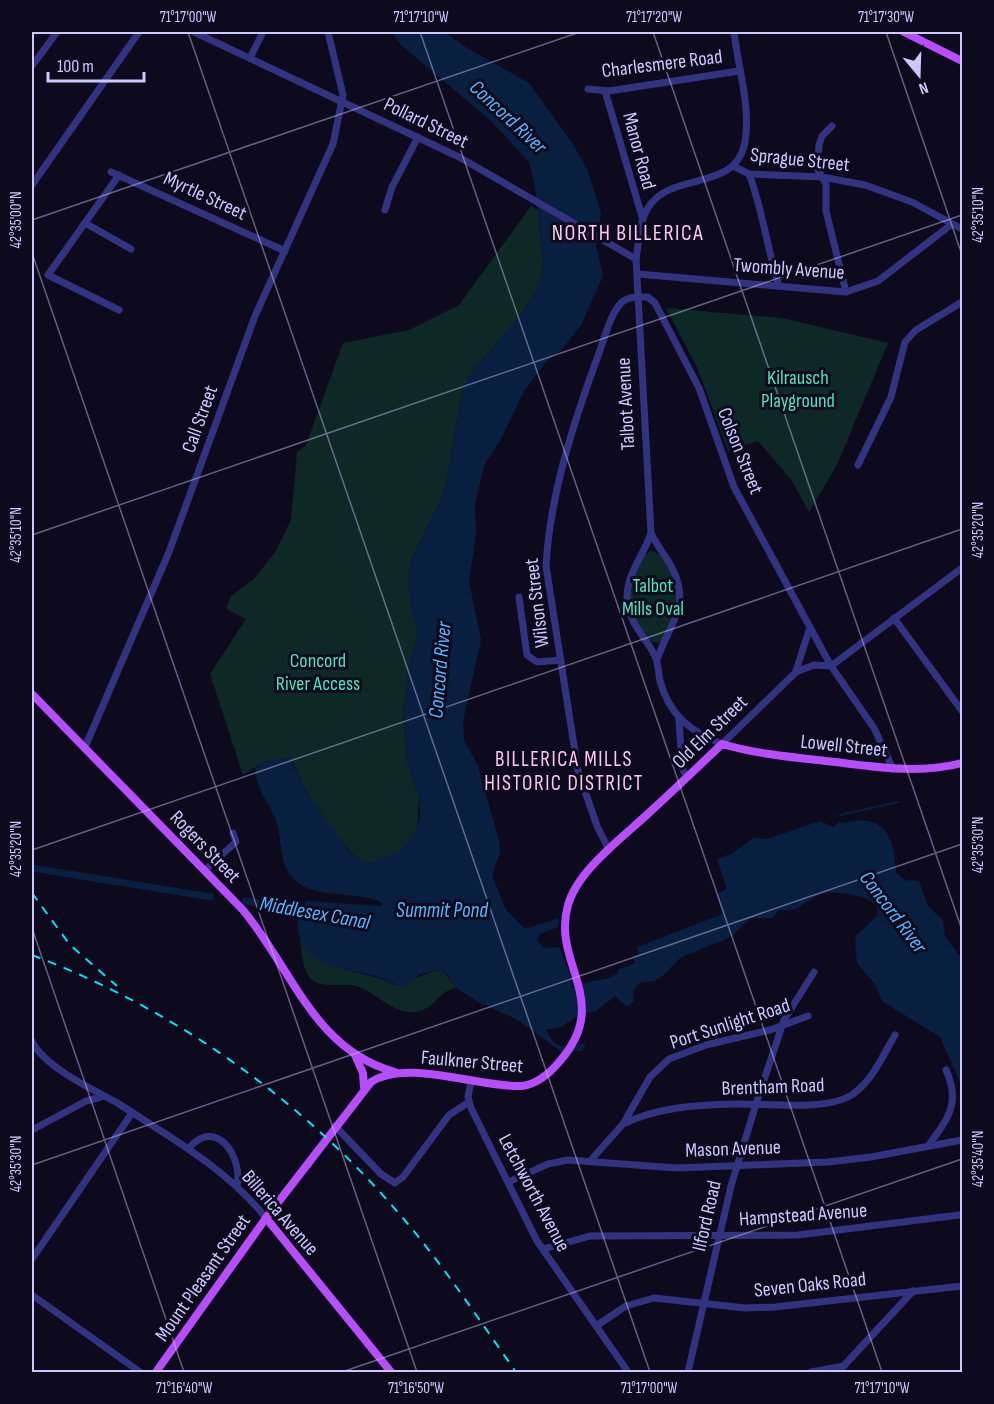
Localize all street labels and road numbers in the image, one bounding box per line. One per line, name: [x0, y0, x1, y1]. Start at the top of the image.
street label: Charlesmere Road: [600, 45, 724, 83]
street label: Pollard Street: [380, 92, 472, 154]
street label: Manor Road: [617, 110, 661, 192]
street label: Sprague Street: [749, 143, 851, 177]
street label: Myrtle Street: [160, 166, 250, 226]
street label: Twombly Avenue: [733, 253, 845, 285]
street label: Talbot Avenue: [612, 357, 640, 451]
street label: Call Street: [177, 382, 223, 456]
street label: Colson Street: [712, 404, 768, 498]
street label: Wilson Street: [520, 557, 554, 649]
street label: Old Elm Street: [667, 690, 753, 774]
street label: Lowell Street: [799, 729, 889, 763]
street label: Rogers Street: [165, 806, 245, 888]
street label: Port Sunlight Road: [667, 993, 793, 1055]
street label: Faulkner Street: [420, 1046, 524, 1078]
street label: Brentham Road: [721, 1073, 825, 1101]
street label: Letchworth Avenue: [493, 1130, 575, 1256]
street label: Mason Avenue: [685, 1135, 781, 1163]
street label: Billerica Avenue: [236, 1165, 324, 1261]
street label: Ilford Road: [687, 1178, 727, 1254]
street label: Hampstead Avenue: [738, 1199, 868, 1231]
street label: Mount Pleasant Street: [150, 1210, 256, 1346]
street label: Seven Oaks Road: [753, 1267, 867, 1303]

